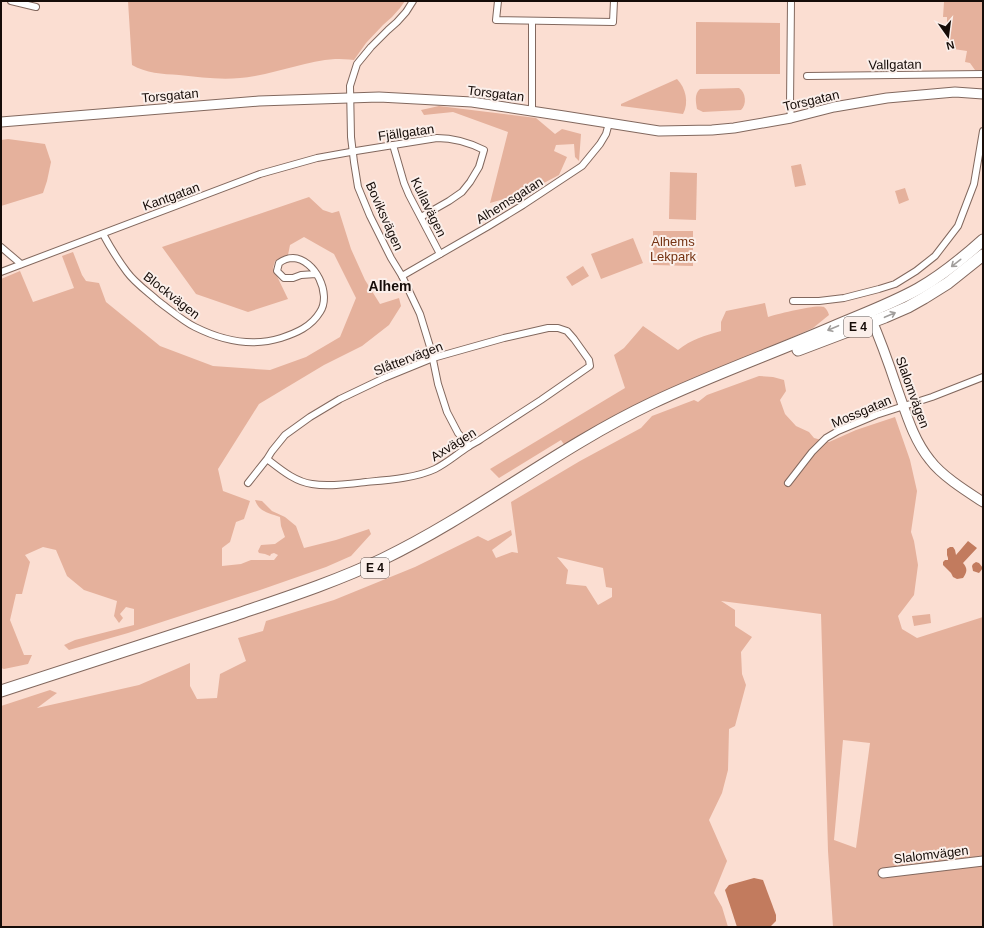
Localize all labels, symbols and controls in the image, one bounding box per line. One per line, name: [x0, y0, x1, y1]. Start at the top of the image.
north arrow: [928, 16, 968, 56]
text: N: [945, 39, 956, 52]
street label: Vallgatan: [868, 57, 922, 72]
street label: Torsgatan: [467, 83, 525, 104]
street label: Torsgatan: [141, 86, 199, 105]
street label: Torsgatan: [782, 87, 841, 114]
street label: Fjällgatan: [377, 121, 435, 144]
street label: Alhemsgatan: [473, 174, 545, 227]
street label: Kullavägen: [408, 175, 449, 239]
street label: Kantgatan: [141, 179, 202, 214]
street label: Boviksvägen: [363, 179, 406, 253]
park label: Alhems Lekpark: [650, 234, 697, 264]
one-way arrow: [951, 258, 962, 267]
street label: Blockvägen: [141, 269, 203, 322]
district label: Alhem: [369, 278, 411, 294]
one-way arrow: [884, 311, 896, 318]
road number: E 4: [844, 317, 872, 337]
one-way arrow: [827, 324, 839, 332]
street label: Slåttervägen: [371, 338, 445, 379]
street label: Slalomvägen: [893, 354, 932, 430]
street label: Mossgatan: [829, 392, 893, 431]
street label: Axvägen: [428, 425, 479, 464]
road number: E 4: [361, 558, 389, 578]
street label: Slalomvägen: [893, 842, 969, 867]

